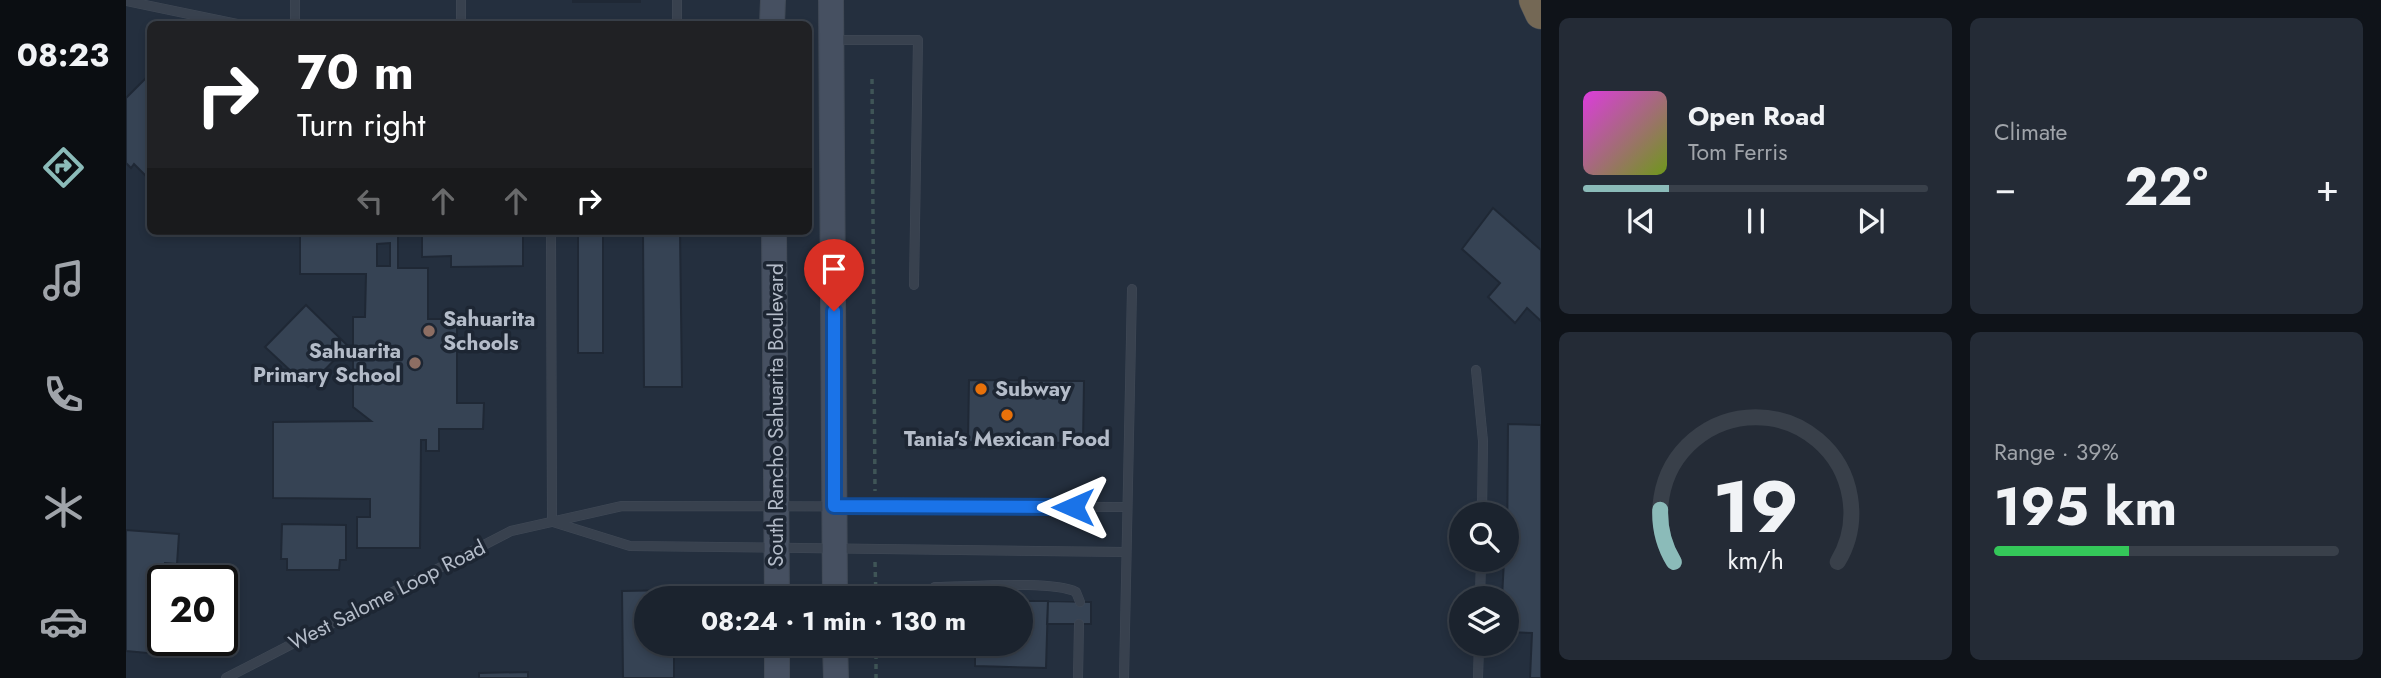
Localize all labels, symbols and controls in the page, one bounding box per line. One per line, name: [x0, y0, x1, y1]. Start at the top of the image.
text: 08:23: [17, 32, 109, 78]
text: 70 m: [297, 37, 414, 107]
icon: right: [182, 49, 273, 140]
text: Open Road: [1688, 97, 1825, 135]
text: Turn right: [297, 102, 426, 148]
text: Climate: [1994, 115, 2067, 149]
text: Tom Ferris: [1688, 135, 1787, 169]
icon: directions: [39, 143, 88, 192]
text: 22°: [2124, 149, 2208, 225]
text: −: [1994, 160, 2016, 215]
text: +: [2316, 160, 2339, 215]
icon: left: [351, 182, 389, 220]
icon: ahead: [424, 182, 462, 220]
icon: ahead: [497, 182, 535, 220]
icon: right: [570, 182, 608, 220]
icon: previous: [1622, 202, 1660, 240]
icon: pause: [1737, 202, 1775, 240]
icon: next: [1852, 202, 1890, 240]
pin: [804, 239, 864, 311]
icon: arrive: [815, 250, 853, 288]
icon: music: [39, 256, 88, 305]
street label: South Rancho Sahuarita Boulevard: [761, 263, 791, 567]
place label: Sahuarita Schools: [443, 304, 535, 358]
marker: Sahuarita Schools: [421, 323, 437, 339]
place label: Sahuarita Primary School: [253, 336, 401, 390]
marker: Sahuarita Primary School: [407, 355, 423, 371]
icon: phone: [39, 370, 88, 419]
place label: Subway: [995, 374, 1072, 404]
marker: Subway: [973, 381, 989, 397]
marker: Tania's Mexican Food: [999, 407, 1015, 423]
place label: Tania's Mexican Food: [904, 424, 1110, 454]
text: Range · 39%: [1994, 435, 2119, 469]
text: 19: [1713, 454, 1798, 559]
text: 195 km: [1994, 469, 2177, 545]
position arrow: [1036, 470, 1110, 544]
icon: climate: [39, 483, 88, 532]
map controls: [1449, 502, 1519, 656]
button: search: [1449, 502, 1519, 572]
street label: West Salome Loop Road: [283, 532, 491, 658]
text: km/h: [1727, 542, 1784, 578]
speed limit sign: 20: [147, 565, 238, 656]
button: layers: [1449, 586, 1519, 656]
icon: car: [39, 597, 88, 646]
text: 08:24 · 1 min · 130 m: [701, 602, 966, 640]

